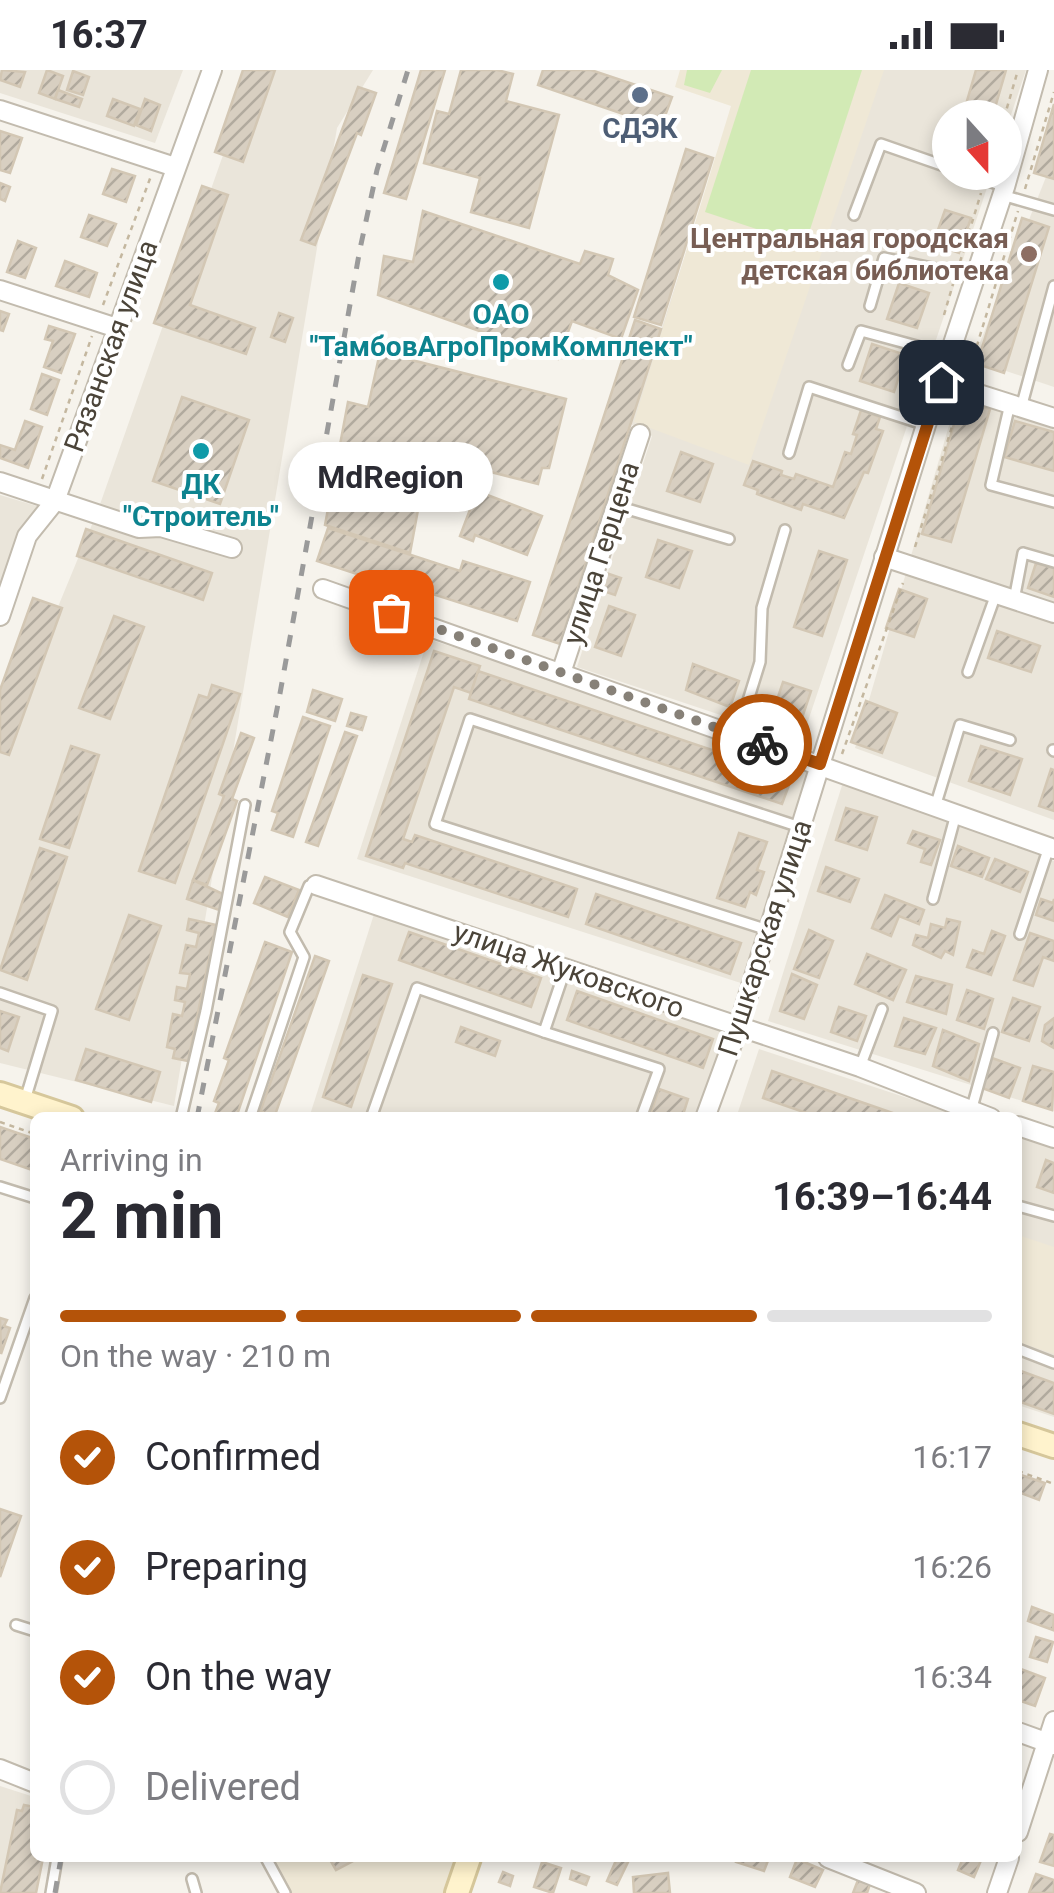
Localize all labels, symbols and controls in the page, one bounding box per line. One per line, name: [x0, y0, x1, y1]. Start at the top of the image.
text: 16:37: [50, 13, 148, 57]
marker: СДЭК: [629, 84, 651, 106]
north arrow: [932, 100, 1022, 190]
map controls: [932, 100, 1022, 190]
place label: СДЭК: [602, 112, 679, 145]
place label: Центральная городская детская библиотека: [690, 222, 1009, 287]
street label: Рязанская улица: [57, 236, 165, 456]
marker: Центральная городская детская библиотека: [1018, 243, 1040, 265]
marker: ОАО "ТамбовАгроПромКомплект": [490, 271, 512, 293]
place label: ОАО "ТамбовАгроПромКомплект": [309, 298, 693, 363]
pin: [899, 340, 984, 425]
icon: home: [914, 355, 969, 410]
marker: ДК "Строитель": [190, 440, 212, 462]
callout: MdRegion: [288, 442, 494, 512]
street label: улица Герцена: [556, 457, 646, 649]
text: MdRegion: [317, 458, 464, 496]
place label: ДК "Строитель": [123, 468, 279, 533]
pin: [349, 570, 434, 655]
icon: bag: [364, 585, 419, 640]
courier: [712, 694, 812, 794]
icon: bike: [735, 717, 790, 772]
street label: Пушкарская улица: [711, 816, 819, 1060]
street label: улица Жуковского: [449, 915, 689, 1025]
text: Arriving in: [60, 1141, 203, 1179]
text: 16:39–16:44: [772, 1175, 992, 1219]
text: 2 min: [60, 1178, 223, 1254]
text: On the way · 210 m: [60, 1337, 331, 1375]
icon: check: [60, 1430, 115, 1485]
text: Confirmed: [145, 1435, 321, 1479]
text: 16:17: [912, 1438, 992, 1476]
icon: check: [60, 1540, 115, 1595]
text: Preparing: [145, 1545, 308, 1589]
text: 16:26: [912, 1548, 992, 1586]
icon: check: [60, 1650, 115, 1705]
text: On the way: [145, 1655, 331, 1699]
text: 16:34: [912, 1658, 992, 1696]
text: Delivered: [145, 1765, 301, 1809]

